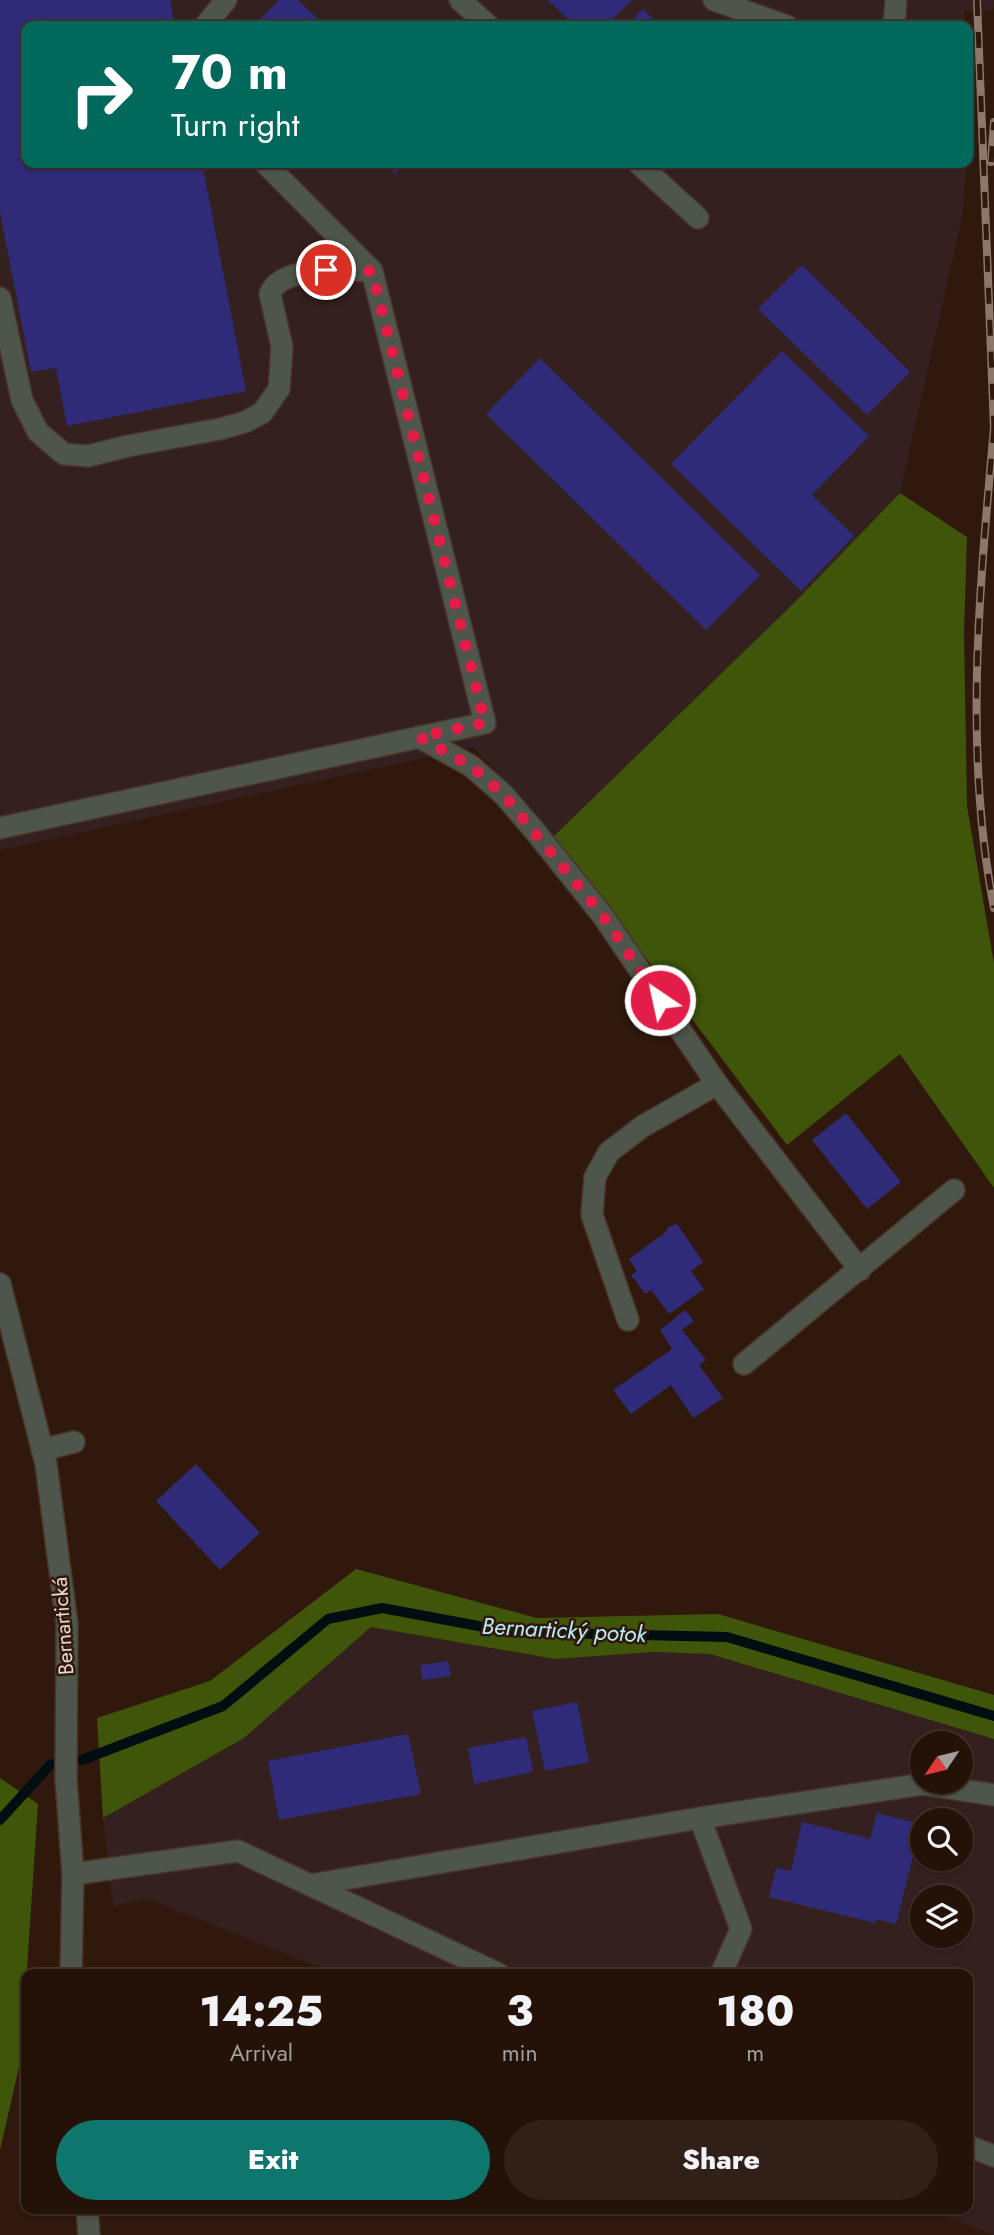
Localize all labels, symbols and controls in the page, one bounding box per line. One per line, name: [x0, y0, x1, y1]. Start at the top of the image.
text: 70 m: [171, 37, 288, 107]
icon: right: [56, 49, 147, 140]
text: Turn right: [171, 102, 300, 148]
pin: [296, 240, 356, 300]
icon: arrive: [307, 251, 345, 289]
position arrow: [623, 963, 697, 1037]
street label: Bernartická: [45, 1576, 81, 1676]
water label: Bernartický potok: [481, 1609, 648, 1651]
north arrow: [910, 1731, 973, 1794]
map controls: [910, 1731, 973, 1948]
button: search: [910, 1808, 973, 1871]
button: layers: [910, 1885, 973, 1948]
text: 14:25: [200, 1981, 323, 2042]
text: 3: [506, 1981, 533, 2042]
text: 180: [716, 1981, 794, 2042]
text: Arrival: [230, 2036, 293, 2070]
text: min: [502, 2036, 538, 2070]
text: m: [746, 2036, 764, 2070]
button: Exit: [56, 2120, 490, 2200]
button: Share: [504, 2120, 938, 2200]

